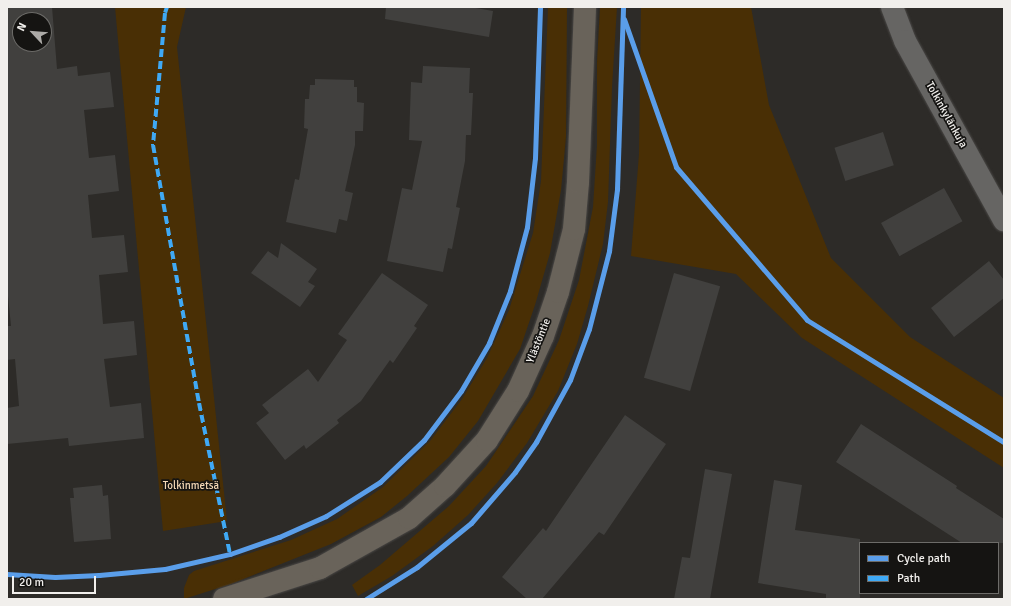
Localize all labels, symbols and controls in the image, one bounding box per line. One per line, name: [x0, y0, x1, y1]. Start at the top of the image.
north arrow: [12, 12, 52, 52]
text: N: [14, 21, 29, 33]
street label: Tolkinkylänkuja: [922, 80, 970, 150]
street label: Ylästöntie: [524, 317, 554, 365]
park label: Tolkinmetsä: [163, 479, 219, 493]
legend: [859, 542, 999, 594]
text: Cycle path: [897, 551, 950, 566]
scale bar: [14, 568, 98, 594]
text: Path: [897, 571, 920, 586]
text: 20 m: [19, 575, 44, 590]

